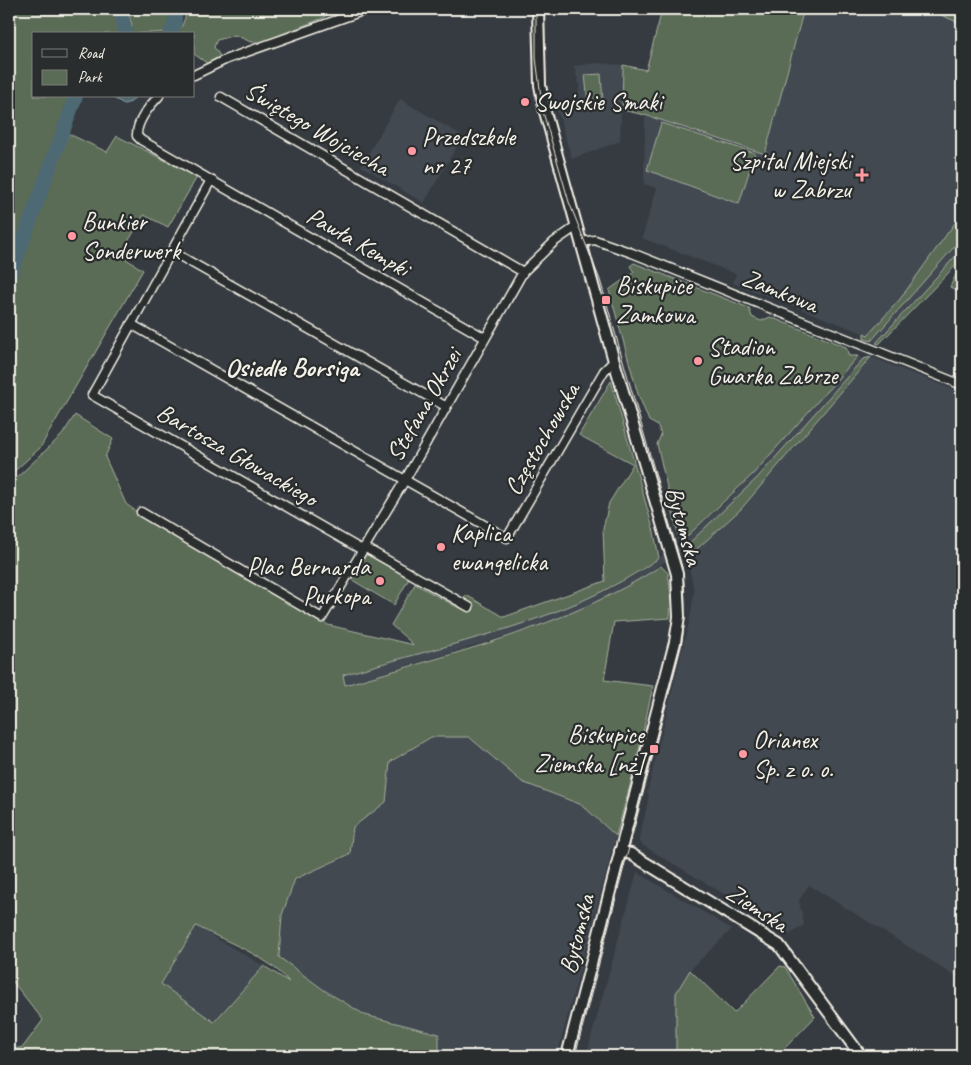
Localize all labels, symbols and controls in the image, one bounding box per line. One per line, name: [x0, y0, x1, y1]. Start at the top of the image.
legend: [32, 32, 195, 98]
text: Road: [78, 44, 105, 63]
text: Park: [78, 68, 103, 87]
street label: Świętego Wojciecha: [239, 75, 398, 185]
place label: Swojskie Smaki: [535, 86, 665, 118]
marker: Swojskie Smaki: [519, 96, 531, 108]
place label: Przedszkole nr 27: [422, 121, 517, 182]
marker: Przedszkole nr 27: [406, 145, 418, 157]
place label: Szpital Miejski w Zabrzu: [730, 145, 854, 206]
marker: Szpital Miejski w Zabrzu: [855, 168, 869, 182]
street label: Pawła Kempki: [301, 200, 418, 286]
place label: Bunkier Sonderwerk: [82, 206, 182, 267]
marker: Bunkier Sonderwerk: [66, 230, 78, 242]
street label: Zamkowa: [738, 261, 825, 322]
place label: Biskupice Zamkowa: [616, 270, 697, 331]
marker: Biskupice Zamkowa: [600, 294, 612, 306]
place label: Stadion Gwarka Zabrze: [708, 331, 839, 392]
street label: Stefana Okrzei: [379, 340, 471, 467]
district label: Osiedle Borsiga: [225, 351, 361, 384]
marker: Stadion Gwarka Zabrze: [692, 355, 704, 367]
street label: Częstochowska: [497, 375, 588, 501]
street label: Bartosza Głowackiego: [151, 396, 326, 516]
street label: Bytomska: [658, 483, 711, 571]
place label: Kaplica ewangelicka: [451, 517, 549, 578]
marker: Kaplica ewangelicka: [435, 541, 447, 553]
place label: Plac Bernarda Purkopa: [247, 551, 373, 612]
marker: Plac Bernarda Purkopa: [374, 575, 386, 587]
place label: Biskupice Ziemska [nż]: [535, 719, 648, 780]
place label: Orianex Sp. z o. o.: [753, 724, 833, 785]
marker: Biskupice Ziemska [nż]: [648, 743, 660, 755]
marker: Orianex Sp. z o. o.: [737, 748, 749, 760]
street label: Ziemska: [720, 876, 796, 941]
street label: Bytomska: [552, 889, 603, 977]

